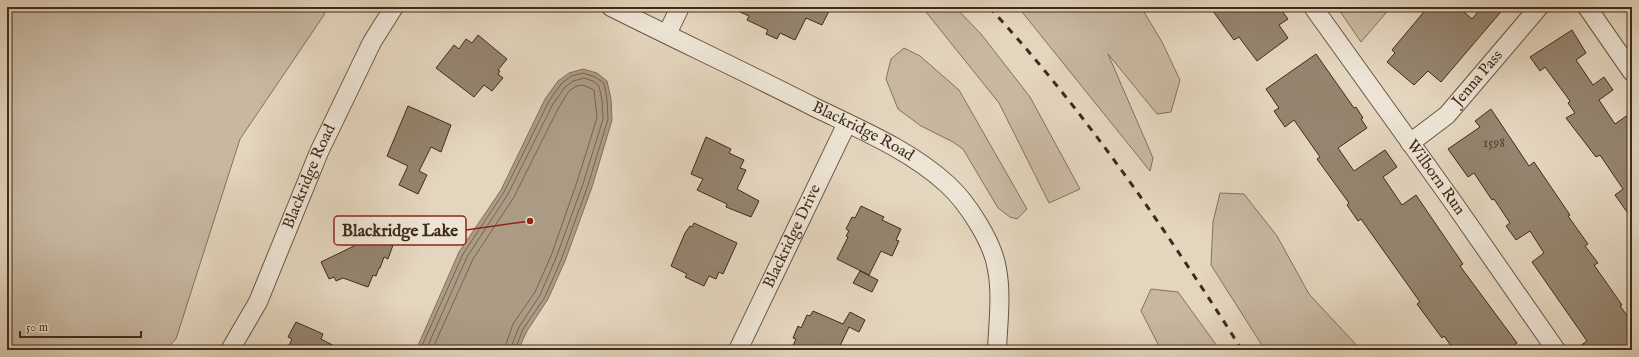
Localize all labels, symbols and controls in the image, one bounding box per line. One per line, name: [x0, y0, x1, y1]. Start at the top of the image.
street label: Jenna Pass: [1447, 46, 1508, 113]
street label: Blackridge Road: [809, 97, 918, 166]
street label: Blackridge Road: [279, 121, 341, 232]
house number: 1598: [1483, 134, 1505, 152]
street label: Wilborn Run: [1402, 136, 1469, 220]
street label: Blackridge Drive: [759, 181, 826, 292]
callout: Blackridge Lake: [334, 216, 466, 245]
text: Blackridge Lake: [342, 221, 458, 242]
scale bar: [20, 313, 141, 339]
text: 50 m: [26, 320, 48, 335]

